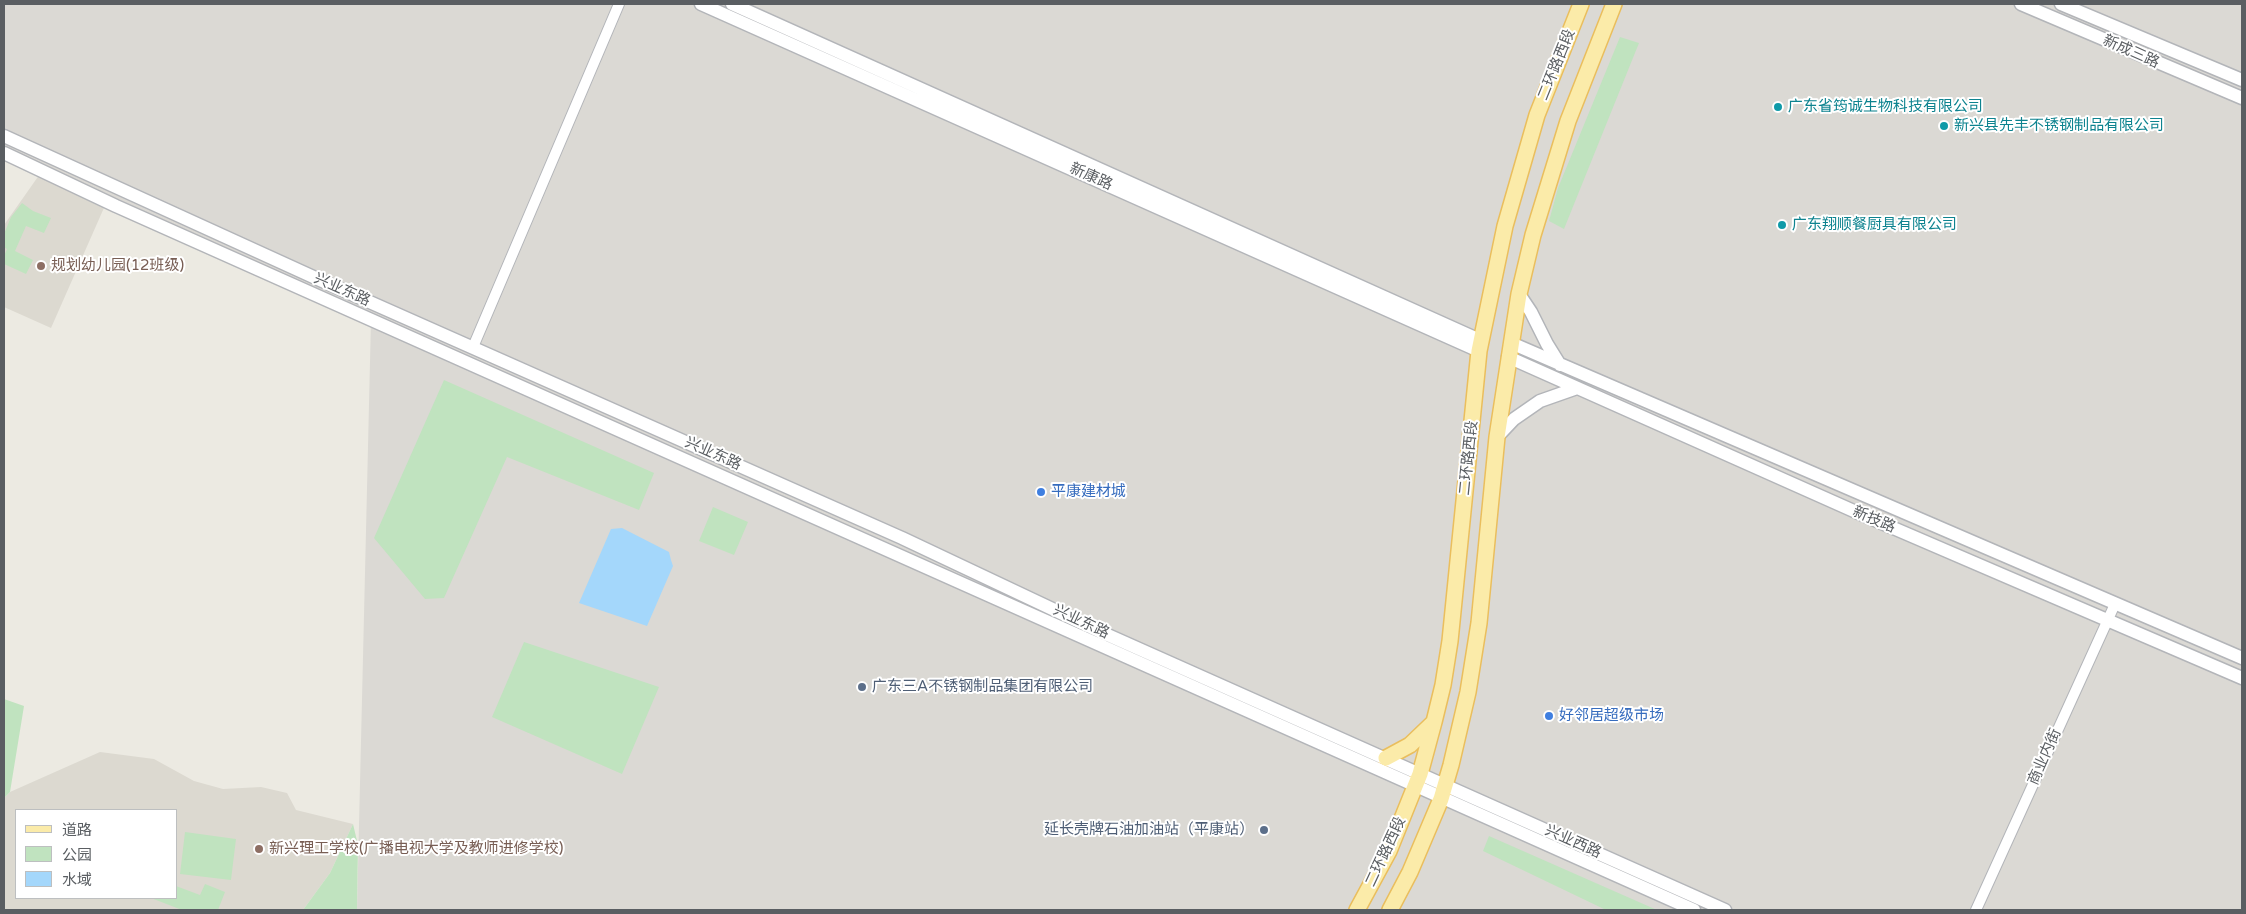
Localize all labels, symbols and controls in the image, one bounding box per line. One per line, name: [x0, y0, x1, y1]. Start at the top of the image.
street label: 二环路西段: [1535, 27, 1579, 103]
street label: 新成三路: [2100, 32, 2162, 72]
place label: 广东省筠诚生物科技有限公司: [1788, 98, 1983, 116]
marker: 广东省筠诚生物科技有限公司: [1772, 101, 1784, 113]
place label: 新兴县先丰不锈钢制品有限公司: [1954, 117, 2164, 135]
marker: 新兴县先丰不锈钢制品有限公司: [1938, 120, 1950, 132]
street label: 新康路: [1067, 160, 1115, 194]
place label: 广东翔顺餐厨具有限公司: [1792, 216, 1957, 234]
marker: 广东翔顺餐厨具有限公司: [1776, 219, 1788, 231]
place label: 规划幼儿园(12班级): [51, 257, 184, 275]
marker: 规划幼儿园(12班级): [35, 260, 47, 272]
street label: 兴业东路: [311, 270, 373, 310]
street label: 二环路西段: [1456, 420, 1482, 496]
street label: 兴业东路: [682, 434, 744, 474]
place label: 平康建材城: [1051, 483, 1126, 501]
marker: 平康建材城: [1035, 486, 1047, 498]
street label: 新技路: [1850, 503, 1898, 537]
street label: 兴业东路: [1050, 601, 1112, 643]
place label: 广东三A不锈钢制品集团有限公司: [872, 678, 1093, 696]
marker: 广东三A不锈钢制品集团有限公司: [856, 681, 868, 693]
place label: 好邻居超级市场: [1559, 707, 1664, 725]
marker: 好邻居超级市场: [1543, 710, 1555, 722]
street label: 商业内街: [2025, 726, 2065, 788]
legend: [15, 809, 178, 899]
street label: 二环路西段: [1362, 814, 1410, 890]
text: 道路: [62, 821, 92, 839]
place label: 延长壳牌石油加油站（平康站）: [1044, 821, 1254, 839]
street label: 兴业西路: [1542, 822, 1604, 862]
marker: 延长壳牌石油加油站（平康站）: [1258, 824, 1270, 836]
place label: 新兴理工学校(广播电视大学及教师进修学校): [269, 840, 563, 858]
marker: 新兴理工学校(广播电视大学及教师进修学校): [253, 843, 265, 855]
text: 公园: [62, 846, 92, 864]
text: 水域: [62, 871, 92, 889]

